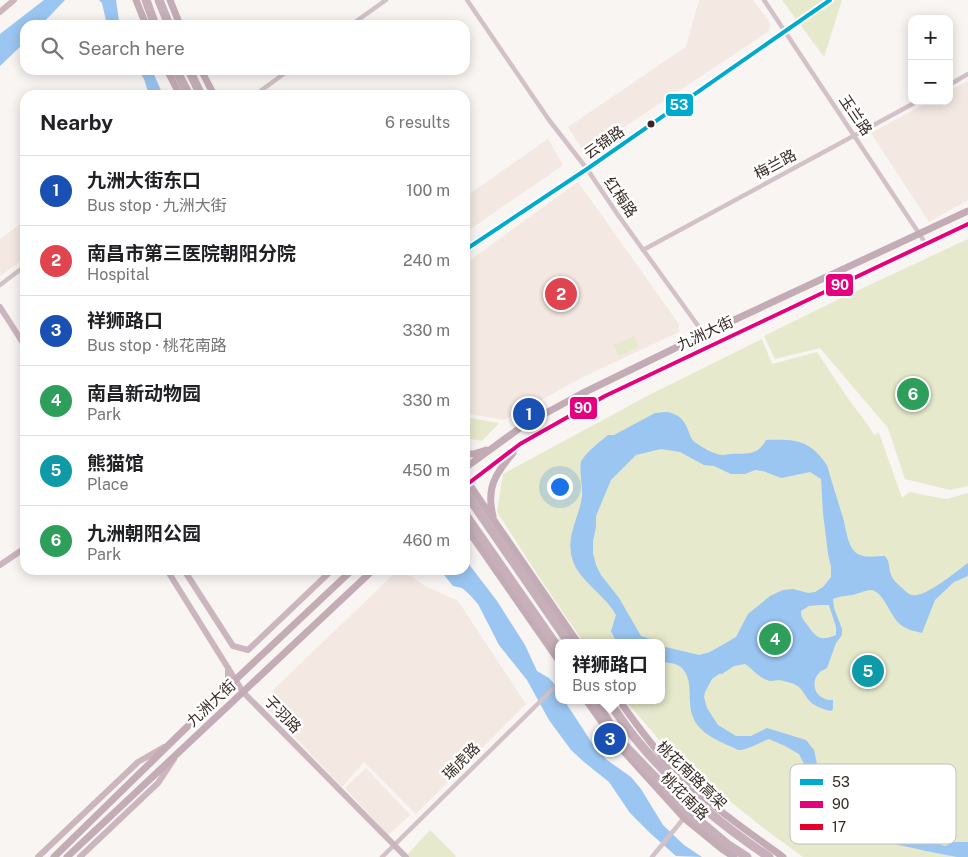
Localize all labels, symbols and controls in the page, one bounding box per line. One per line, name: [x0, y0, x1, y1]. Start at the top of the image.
map controls: [908, 15, 953, 105]
button: +: [908, 15, 953, 60]
search box: [20, 20, 470, 75]
icon: search: [38, 34, 66, 62]
text: Search here: [78, 37, 185, 59]
button: −: [908, 60, 953, 105]
street label: 玉兰路: [836, 92, 876, 138]
line badge: 53: [665, 93, 694, 117]
text: 53: [670, 97, 688, 113]
text: Nearby: [40, 110, 113, 135]
text: 6 results: [385, 113, 450, 132]
unlabelled marker: [646, 119, 656, 129]
street label: 云锦路: [581, 122, 627, 162]
street label: 梅兰路: [751, 146, 799, 182]
text: 九洲大街东口: [87, 169, 201, 191]
street label: 红梅路: [601, 174, 641, 220]
text: 1: [53, 181, 59, 200]
text: 100 m: [406, 181, 450, 200]
text: Bus stop · 九洲大街: [87, 196, 227, 215]
text: 南昌市第三医院朝阳分院: [87, 242, 296, 264]
text: 2: [51, 251, 61, 270]
text: 240 m: [403, 251, 450, 270]
text: Hospital: [87, 265, 150, 284]
line badge: 90: [825, 273, 854, 297]
pin: 2: [545, 275, 577, 313]
text: 90: [831, 277, 849, 293]
text: 祥狮路口: [87, 309, 163, 331]
street label: 九洲大街: [674, 313, 736, 353]
text: 3: [51, 321, 61, 340]
text: 330 m: [403, 321, 450, 340]
text: Bus stop · 桃花南路: [87, 336, 227, 355]
pin: 6: [897, 375, 929, 413]
text: 南昌新动物园: [87, 382, 201, 404]
text: 4: [51, 391, 61, 410]
text: 330 m: [403, 391, 450, 410]
pin: 1: [513, 395, 545, 433]
line badge: 90: [569, 396, 598, 420]
text: 90: [574, 400, 592, 416]
text: Park: [87, 405, 121, 424]
text: 熊猫馆: [87, 452, 144, 474]
text: 5: [51, 461, 61, 480]
text: 450 m: [402, 461, 450, 480]
your location: [547, 474, 573, 500]
text: Place: [87, 475, 129, 494]
text: 九洲朝阳公园: [87, 522, 201, 544]
text: 6: [51, 531, 61, 550]
text: 460 m: [403, 531, 450, 550]
text: Park: [87, 545, 121, 564]
pin: 4: [759, 620, 791, 658]
popup: [555, 639, 665, 704]
pin: 5: [852, 652, 884, 690]
text: 祥狮路口: [572, 653, 648, 675]
street label: 九洲大街: [183, 676, 239, 730]
text: Bus stop: [572, 676, 636, 695]
street label: 子羽路: [261, 692, 305, 736]
pin: 3: [594, 720, 626, 758]
street label: 桃花南路高架: [653, 737, 731, 813]
street label: 瑞虎路: [439, 739, 483, 783]
legend: [790, 764, 956, 844]
street label: 桃花南路: [657, 768, 713, 824]
text: 53: [832, 774, 850, 790]
text: 90: [832, 796, 849, 812]
text: 17: [832, 819, 846, 835]

